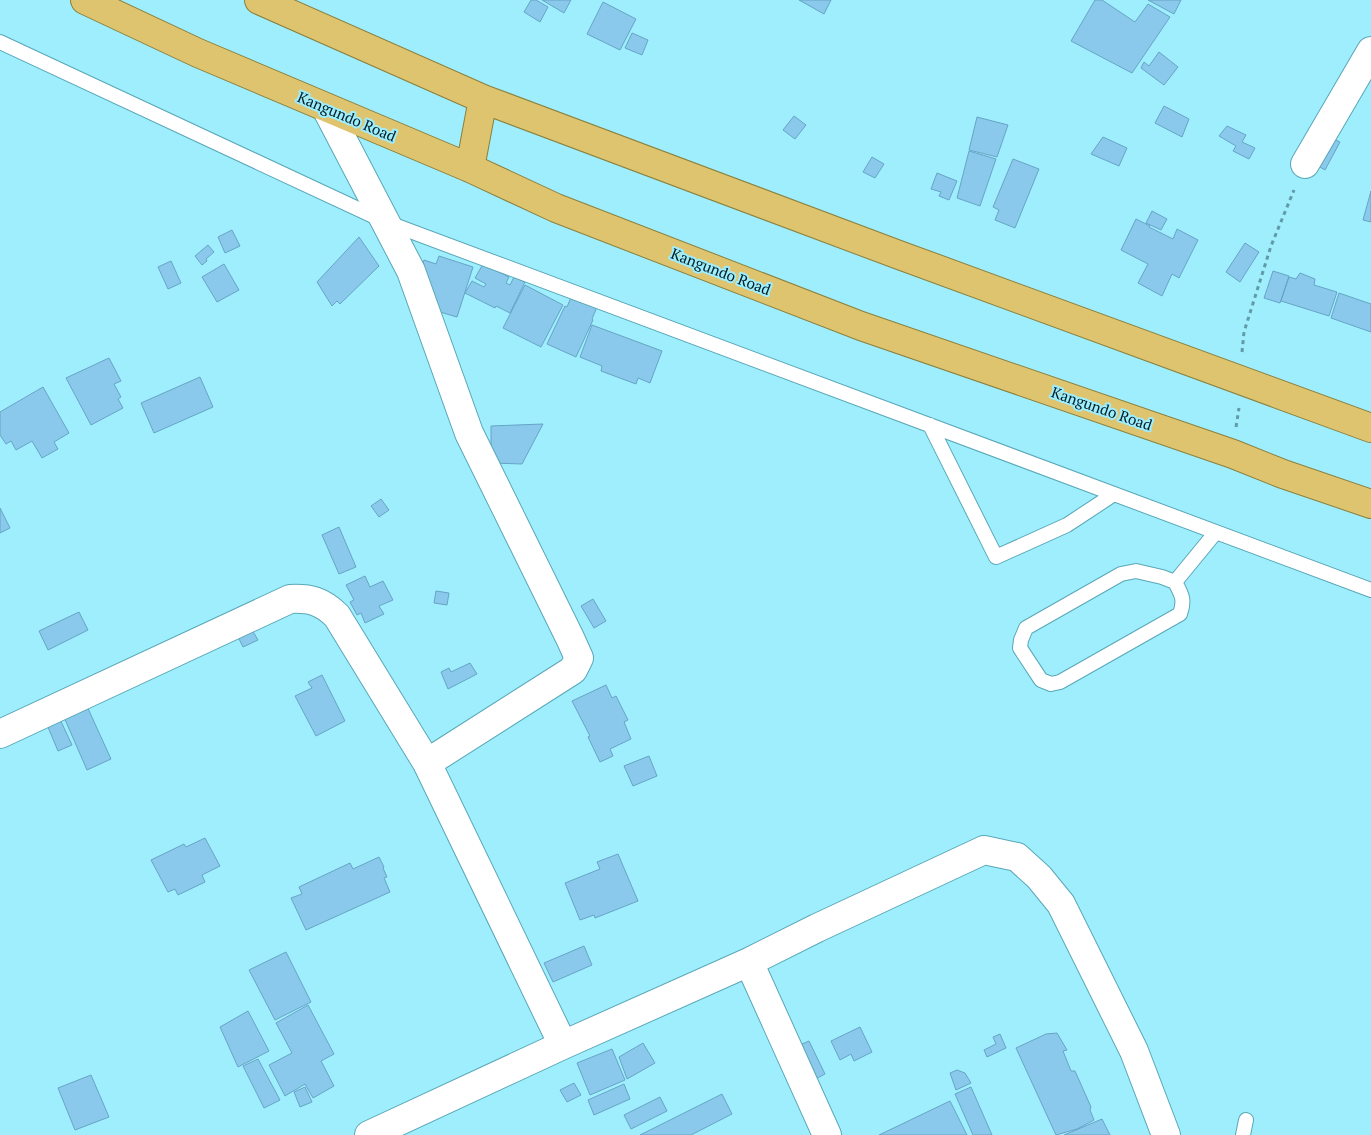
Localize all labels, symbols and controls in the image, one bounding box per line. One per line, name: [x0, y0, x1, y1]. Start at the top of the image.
street label: Kangundo Road: [295, 86, 399, 146]
street label: Kangundo Road: [668, 243, 774, 299]
street label: Kangundo Road: [1049, 381, 1155, 435]

